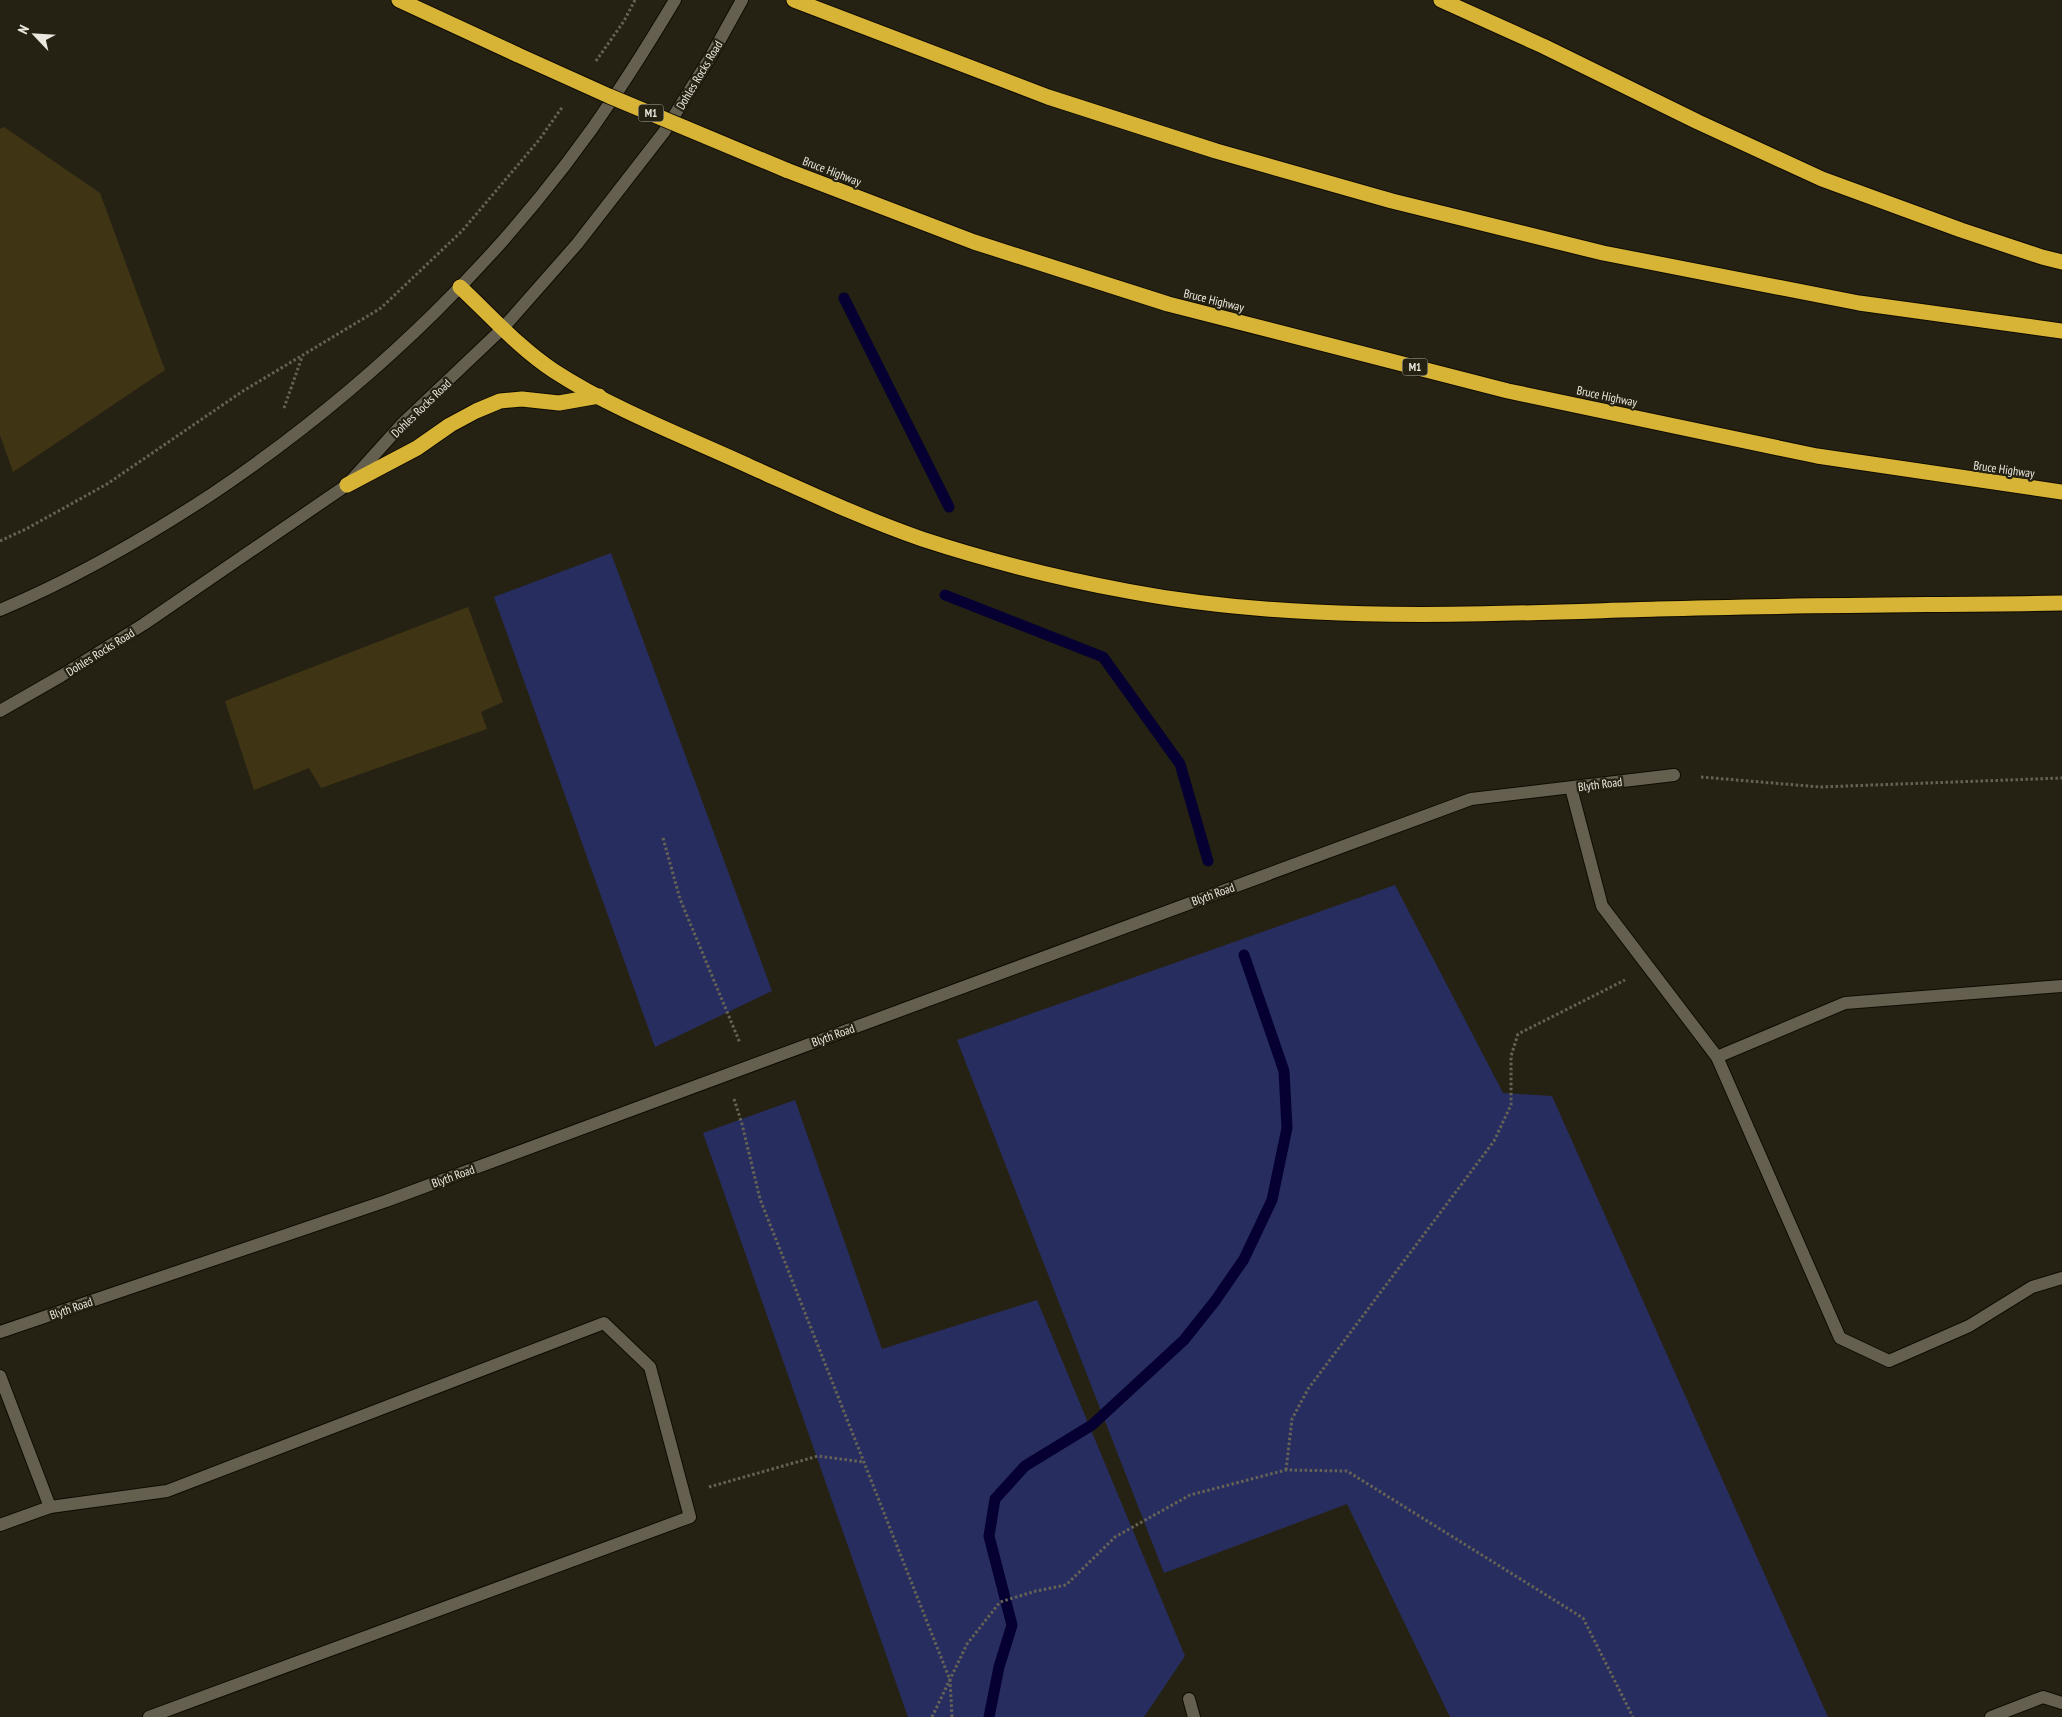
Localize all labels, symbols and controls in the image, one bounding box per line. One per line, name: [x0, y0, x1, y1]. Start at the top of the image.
north arrow: [10, 10, 60, 60]
text: N: [13, 22, 33, 37]
street label: Dohles Rocks Road: [673, 38, 725, 112]
road number: M1: [638, 105, 664, 122]
street label: Bruce Highway: [801, 153, 864, 189]
street label: Bruce Highway: [1182, 285, 1246, 315]
road number: M1: [1402, 358, 1428, 376]
street label: Dohles Rocks Road: [388, 376, 454, 440]
street label: Bruce Highway: [1575, 382, 1639, 410]
street label: Bruce Highway: [1972, 457, 2036, 481]
street label: Dohles Rocks Road: [63, 625, 137, 679]
street label: Blyth Road: [1577, 774, 1623, 794]
street label: Blyth Road: [1189, 879, 1237, 909]
street label: Blyth Road: [809, 1020, 857, 1050]
street label: Blyth Road: [429, 1161, 477, 1191]
street label: Blyth Road: [47, 1294, 95, 1322]

